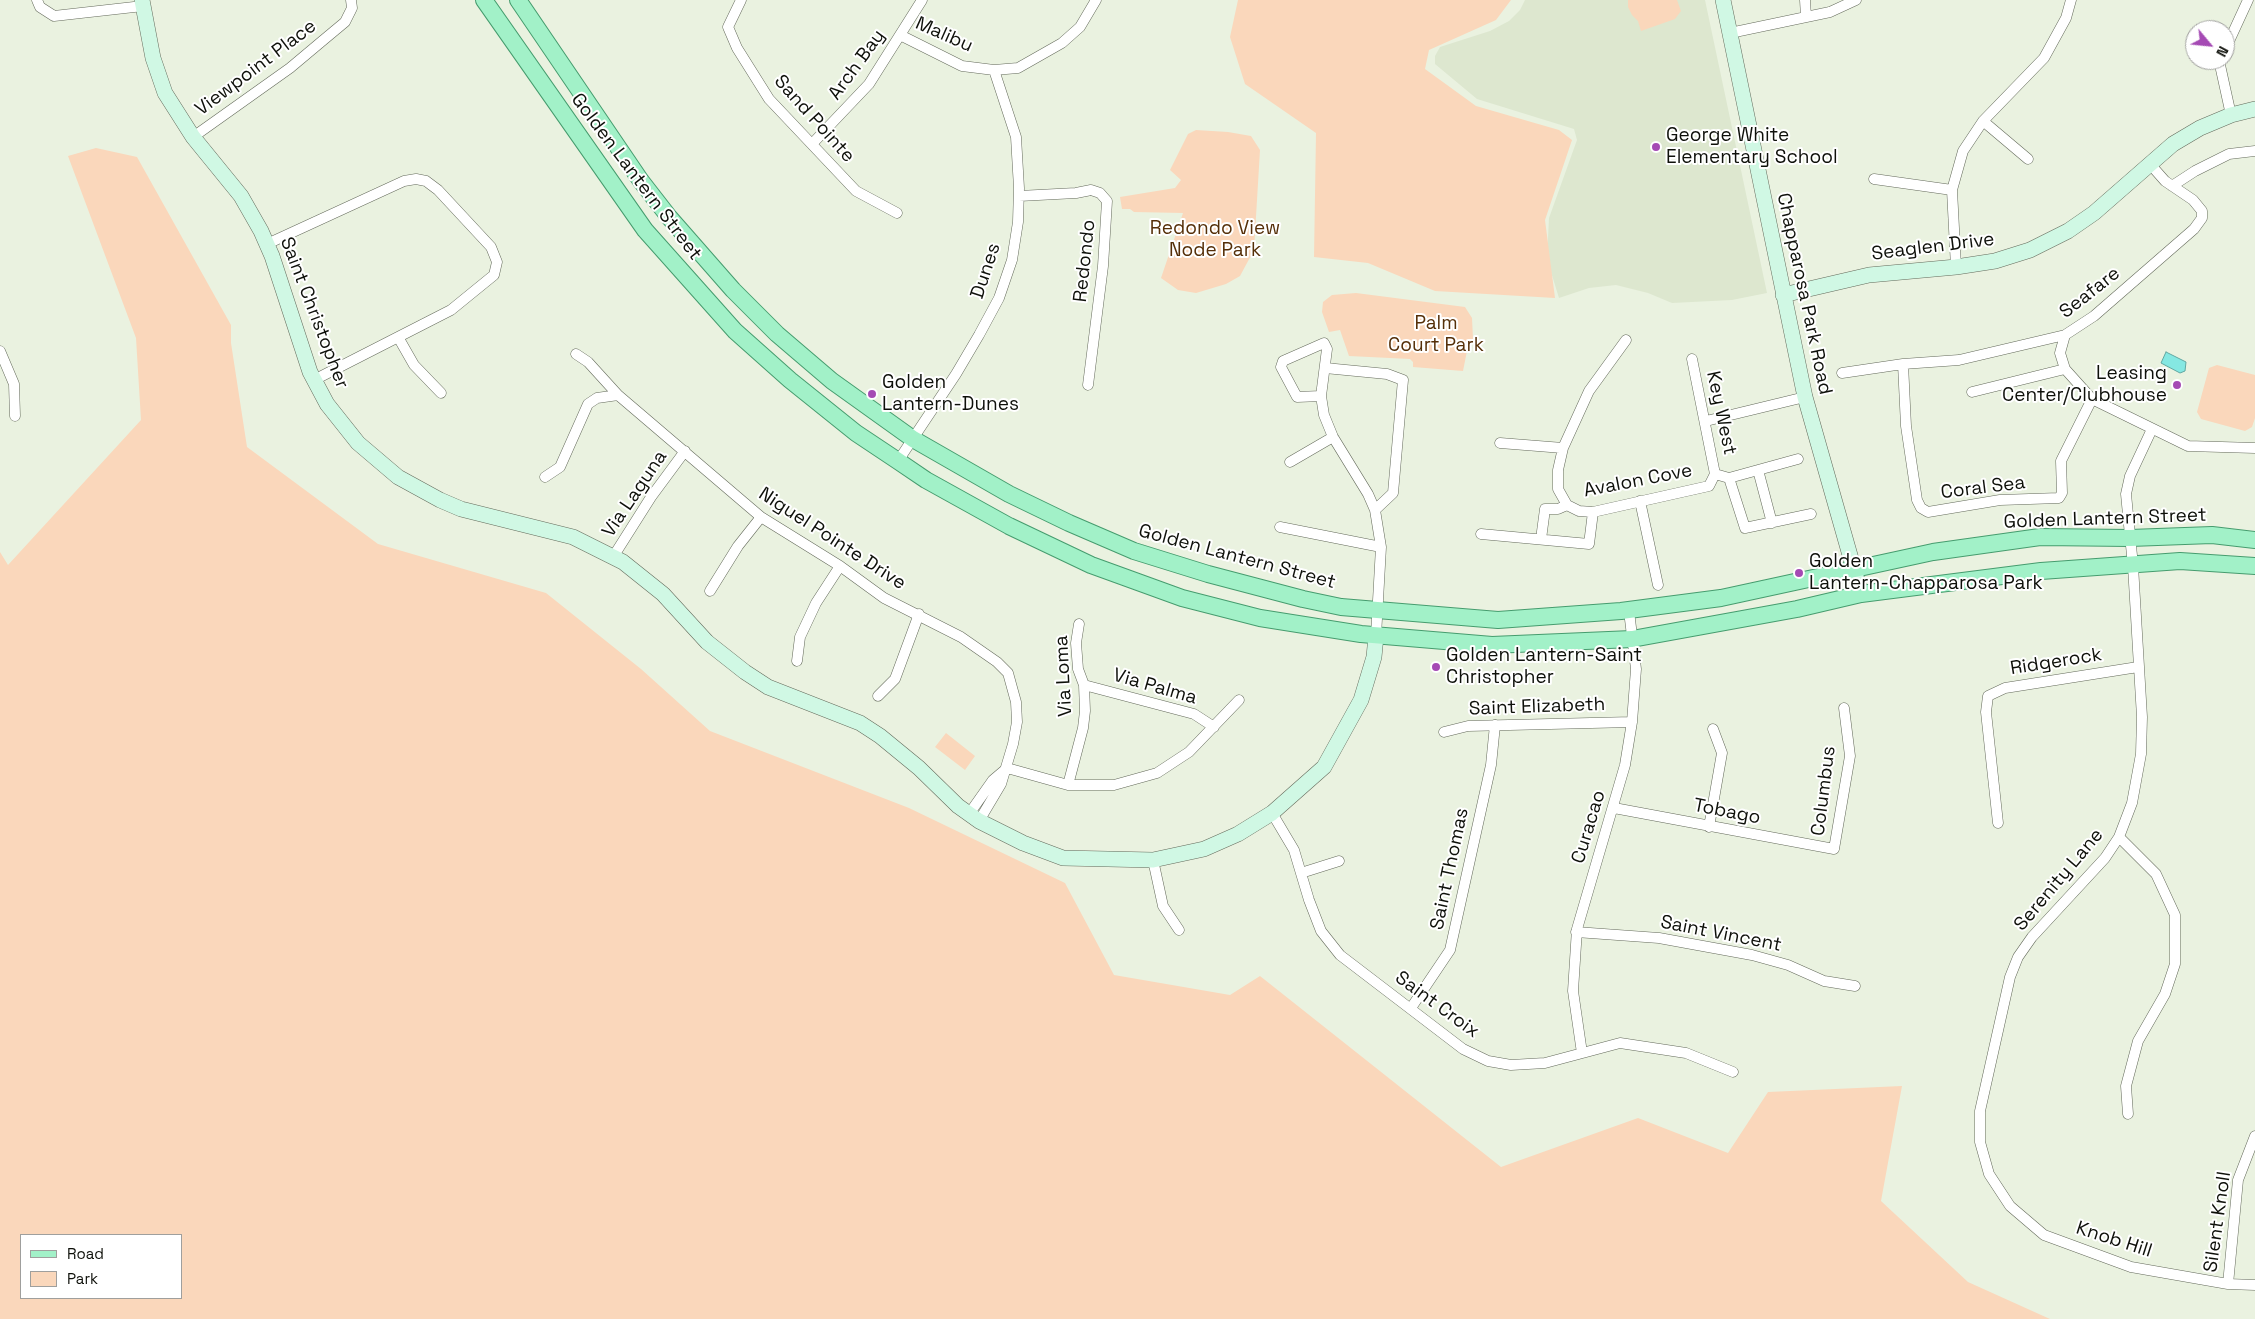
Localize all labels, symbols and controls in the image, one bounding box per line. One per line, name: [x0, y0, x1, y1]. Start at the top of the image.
street label: Malibu: [912, 12, 976, 58]
street label: Viewpoint Place: [191, 15, 321, 121]
north arrow: [2185, 20, 2235, 70]
street label: Arch Bay: [824, 25, 890, 105]
text: N: [2212, 43, 2233, 60]
street label: Sand Pointe: [769, 71, 859, 167]
street label: Golden Lantern Street: [566, 89, 706, 265]
place label: George White Elementary School: [1666, 125, 1838, 169]
marker: George White Elementary School: [1650, 141, 1662, 153]
street label: Chapparosa Park Road: [1771, 191, 1837, 397]
park label: Redondo View Node Park: [1150, 218, 1280, 262]
street label: Redondo: [1069, 219, 1101, 303]
street label: Seaglen Drive: [1870, 228, 1996, 266]
street label: Saint Christopher: [275, 234, 353, 392]
street label: Dunes: [966, 240, 1006, 302]
street label: Seafare: [2055, 262, 2125, 324]
park label: Palm Court Park: [1388, 313, 1484, 357]
place label: Leasing Center/Clubhouse: [2002, 363, 2167, 407]
street label: Key West: [1701, 369, 1741, 457]
place label: Golden Lantern-Dunes: [882, 372, 1019, 416]
marker: Leasing Center/Clubhouse: [2171, 379, 2183, 391]
marker: Golden Lantern-Dunes: [866, 388, 878, 400]
street label: Via Laguna: [598, 446, 672, 542]
street label: Avalon Cove: [1582, 459, 1694, 503]
street label: Coral Sea: [1939, 472, 2027, 504]
street label: Niguel Pointe Drive: [754, 483, 910, 595]
street label: Golden Lantern Street: [2003, 504, 2207, 534]
street label: Golden Lantern Street: [1136, 520, 1338, 594]
place label: Golden Lantern-Chapparosa Park: [1809, 551, 2043, 595]
marker: Golden Lantern-Chapparosa Park: [1793, 567, 1805, 579]
street label: Via Loma: [1050, 635, 1078, 717]
street label: Ridgerock: [2009, 644, 2103, 680]
place label: Golden Lantern-Saint Christopher: [1446, 645, 1642, 689]
marker: Golden Lantern-Saint Christopher: [1430, 661, 1442, 673]
street label: Via Palma: [1110, 664, 1200, 710]
street label: Saint Elizabeth: [1468, 693, 1606, 721]
street label: Columbus: [1807, 745, 1841, 837]
street label: Curacao: [1567, 788, 1611, 866]
street label: Tobago: [1692, 794, 1762, 830]
street label: Saint Thomas: [1426, 806, 1474, 932]
street label: Serenity Lane: [2010, 824, 2108, 936]
street label: Saint Vincent: [1658, 911, 1784, 957]
street label: Saint Croix: [1390, 967, 1484, 1043]
street label: Silent Knoll: [2200, 1170, 2236, 1274]
street label: Knob Hill: [2073, 1217, 2155, 1263]
legend: [20, 1234, 182, 1299]
text: Road: [67, 1244, 104, 1263]
text: Park: [67, 1269, 98, 1288]

